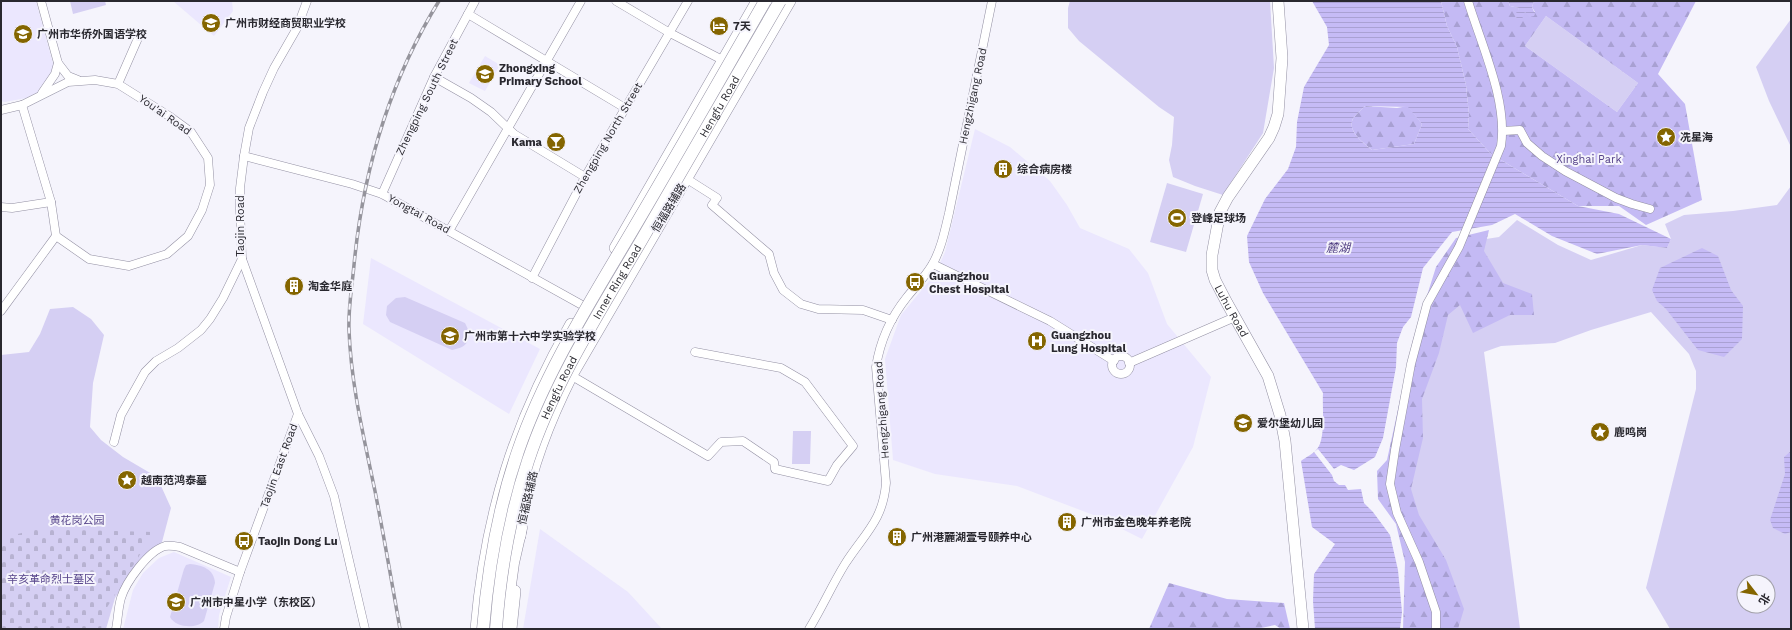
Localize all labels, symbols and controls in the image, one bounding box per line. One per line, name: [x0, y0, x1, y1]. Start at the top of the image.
school or university icon: 广州市财经商贸职业学校: [200, 12, 222, 34]
hotel icon: 7天: [708, 15, 730, 37]
place label: 广州市财经商贸职业学校: [225, 17, 346, 30]
place label: 7天: [733, 20, 751, 33]
school or university icon: 广州市华侨外国语学校: [12, 23, 34, 45]
place label: 广州市华侨外国语学校: [37, 28, 147, 41]
street label: Zhengping South Street: [393, 36, 461, 157]
street label: Hengzhigang Road: [956, 47, 990, 145]
place label: Zhongxing Primary School: [499, 62, 582, 88]
school or university icon: Zhongxing Primary School: [474, 63, 496, 85]
street label: Hengfu Road: [696, 73, 742, 139]
street label: Zhengping North Street: [571, 80, 645, 196]
street label: You'ai Road: [136, 92, 194, 138]
place icon: 冼星海: [1655, 126, 1677, 148]
bar icon: Kama: [545, 131, 567, 153]
place label: 冼星海: [1680, 131, 1713, 144]
place label: Kama: [511, 136, 543, 149]
park label: Xinghai Park: [1556, 153, 1622, 166]
building icon: 综合病房楼: [992, 158, 1014, 180]
place label: 综合病房楼: [1017, 163, 1072, 176]
street label: 恒福路辅路: [649, 181, 689, 235]
street label: Yongtai Road: [386, 192, 452, 236]
street label: Taojin Road: [234, 195, 247, 257]
sports icon: 登峰足球场: [1166, 207, 1188, 229]
place label: 登峰足球场: [1191, 212, 1246, 225]
water label: 麓湖: [1326, 241, 1352, 255]
street label: Inner Ring Road: [590, 242, 644, 321]
place label: Guangzhou Chest Hospital: [929, 270, 1009, 296]
bus stop icon: Guangzhou Chest Hospital: [904, 271, 926, 293]
building icon: 淘金华庭: [283, 275, 305, 297]
place label: 淘金华庭: [308, 280, 352, 293]
street label: Luhu Road: [1212, 283, 1251, 339]
school or university icon: 广州市第十六中学实验学校: [439, 325, 461, 347]
place label: Guangzhou Lung Hospital: [1051, 329, 1126, 355]
place label: 广州市第十六中学实验学校: [464, 330, 596, 343]
hospital icon: Guangzhou Lung Hospital: [1026, 330, 1048, 352]
street label: Hengfu Road: [538, 354, 580, 421]
street label: Hengzhigang Road: [872, 361, 892, 459]
school or university icon: 爱尔堡幼儿园: [1232, 412, 1254, 434]
place label: 爱尔堡幼儿园: [1257, 417, 1323, 430]
place icon: 鹿鸣岗: [1589, 421, 1611, 443]
street label: Taojin East Road: [258, 422, 300, 510]
place label: 鹿鸣岗: [1614, 426, 1647, 439]
place icon: 越南范鸿泰墓: [116, 469, 138, 491]
street label: 恒福路辅路: [515, 470, 541, 526]
place label: 越南范鸿泰墓: [141, 474, 207, 487]
building icon: 广州市金色晚年养老院: [1056, 511, 1078, 533]
park label: 黄花岗公园: [50, 514, 105, 527]
place label: 广州市金色晚年养老院: [1081, 516, 1191, 529]
building icon: 广州港麓湖壹号颐养中心: [886, 526, 908, 548]
bus stop icon: Taojin Dong Lu: [233, 530, 255, 552]
place label: 广州港麓湖壹号颐养中心: [911, 531, 1032, 544]
place label: Taojin Dong Lu: [258, 535, 338, 548]
park label: 辛亥革命烈士墓区: [7, 573, 95, 586]
north arrow: [1736, 574, 1776, 614]
school or university icon: 广州市中星小学（东校区）: [165, 591, 187, 613]
text: 北: [1756, 591, 1773, 607]
place label: 广州市中星小学（东校区）: [190, 596, 322, 609]

